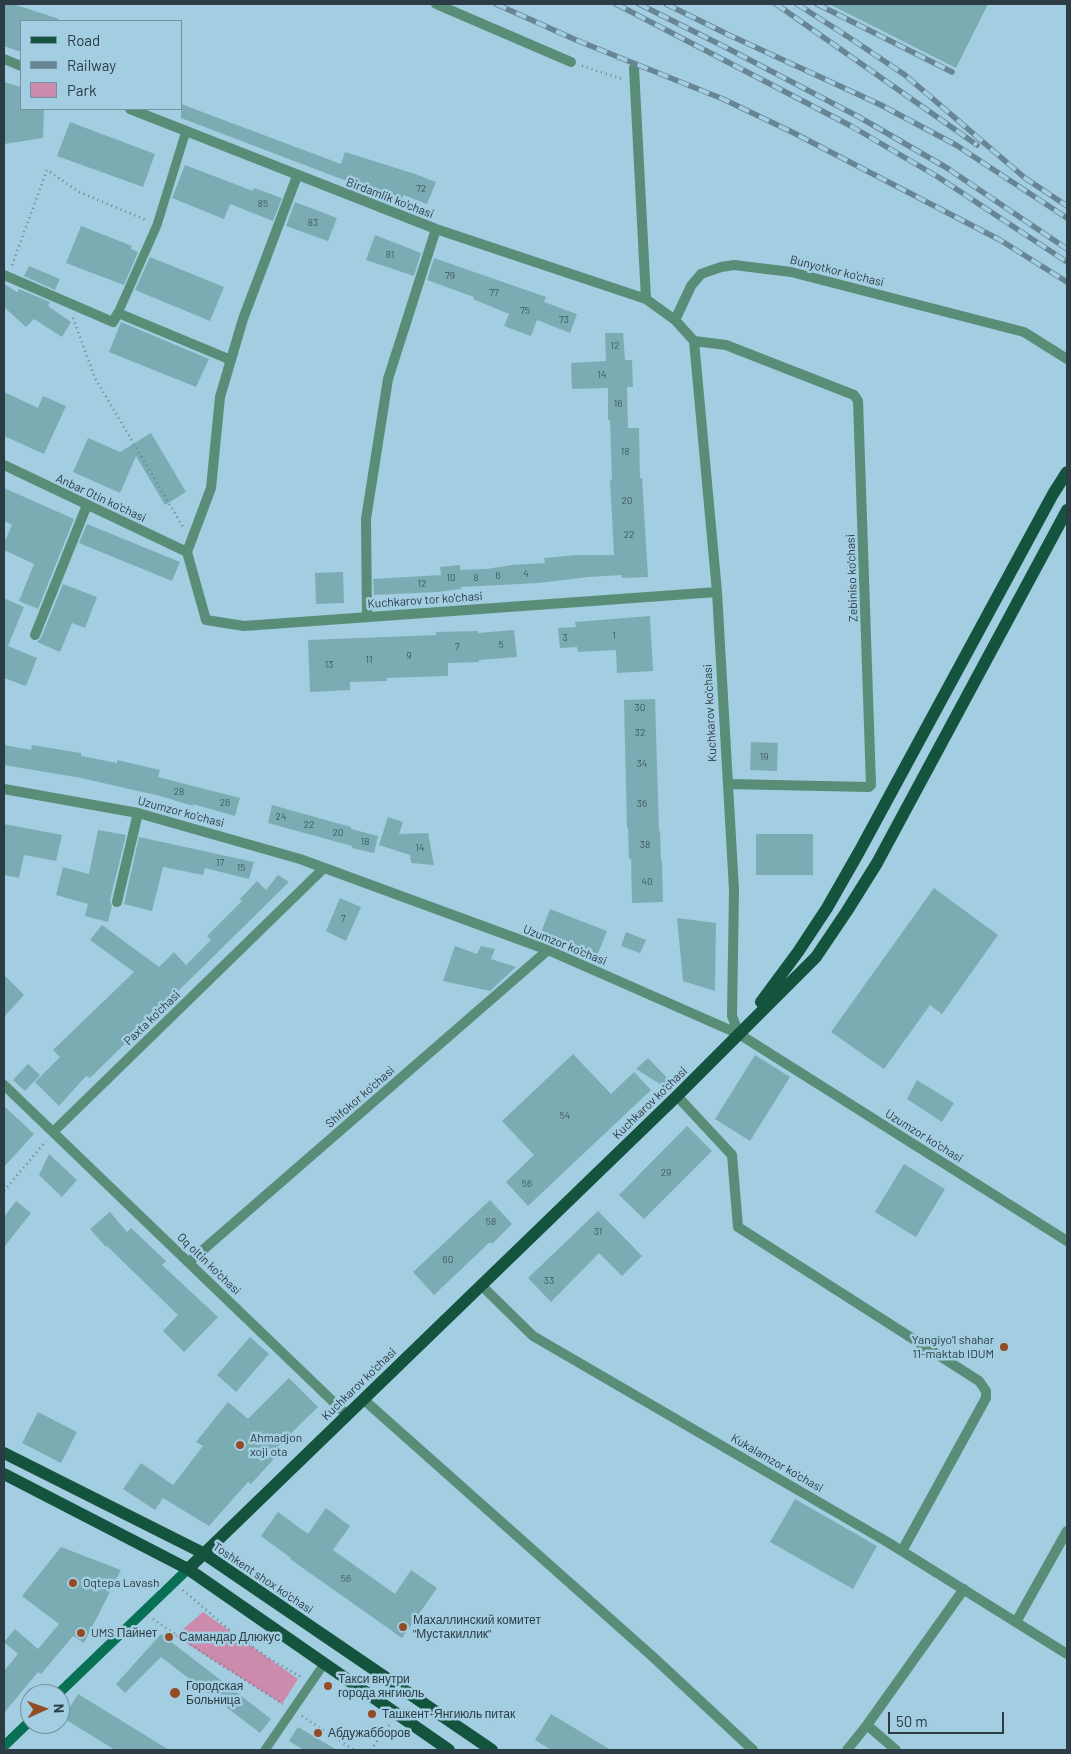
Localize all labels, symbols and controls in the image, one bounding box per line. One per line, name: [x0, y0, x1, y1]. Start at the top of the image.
legend: [20, 20, 182, 110]
text: Road: [67, 31, 100, 49]
text: Railway: [67, 56, 116, 74]
text: Park: [67, 81, 96, 99]
street label: Birdamlik ko'chasi: [344, 175, 436, 221]
house number: 72: [416, 183, 426, 195]
house number: 85: [258, 198, 268, 210]
house number: 83: [308, 217, 318, 229]
house number: 81: [386, 249, 394, 261]
street label: Bunyotkor ko'chasi: [789, 252, 885, 290]
house number: 79: [445, 270, 455, 282]
house number: 77: [489, 287, 499, 299]
house number: 75: [520, 305, 530, 317]
house number: 73: [559, 314, 569, 326]
house number: 12: [611, 340, 619, 352]
house number: 14: [597, 369, 607, 381]
house number: 16: [614, 398, 622, 410]
house number: 18: [621, 446, 629, 458]
street label: Anbar Otin ko'chasi: [54, 471, 148, 525]
house number: 20: [621, 495, 633, 507]
house number: 22: [624, 529, 634, 541]
street label: Zebiniso ko'chasi: [843, 534, 861, 622]
house number: 4: [523, 568, 529, 580]
house number: 6: [495, 570, 501, 582]
house number: 10: [446, 572, 456, 584]
house number: 8: [473, 572, 479, 584]
house number: 12: [418, 578, 426, 590]
street label: Kuchkarov tor ko'chasi: [367, 589, 483, 611]
house number: 1: [612, 630, 616, 642]
house number: 3: [562, 632, 568, 644]
house number: 5: [498, 639, 504, 651]
house number: 7: [455, 641, 459, 653]
house number: 9: [406, 650, 412, 662]
house number: 11: [365, 654, 373, 666]
house number: 13: [325, 659, 333, 671]
street label: Kuchkarov ko'chasi: [700, 664, 720, 762]
house number: 30: [635, 702, 645, 714]
house number: 32: [635, 727, 645, 739]
house number: 19: [760, 751, 768, 763]
house number: 34: [637, 758, 647, 770]
house number: 28: [174, 786, 184, 798]
street label: Uzumzor ko'chasi: [136, 794, 226, 830]
house number: 26: [220, 797, 230, 809]
house number: 36: [637, 798, 647, 810]
house number: 24: [276, 811, 286, 823]
house number: 22: [304, 819, 314, 831]
house number: 20: [332, 827, 344, 839]
house number: 18: [361, 836, 369, 848]
house number: 38: [640, 839, 650, 851]
house number: 14: [415, 842, 425, 854]
house number: 17: [216, 857, 224, 869]
house number: 15: [237, 862, 245, 874]
house number: 40: [641, 876, 653, 888]
house number: 7: [341, 913, 345, 925]
street label: Uzumzor ko'chasi: [521, 922, 609, 968]
street label: Paxta ko'chasi: [121, 988, 183, 1048]
street label: Shifokor ko'chasi: [323, 1063, 397, 1131]
street label: Kuchkarov ko'chasi: [610, 1064, 690, 1142]
street label: Uzumzor ko'chasi: [882, 1106, 966, 1166]
house number: 54: [560, 1110, 570, 1122]
house number: 29: [661, 1167, 671, 1179]
house number: 56: [522, 1178, 532, 1190]
house number: 58: [486, 1216, 496, 1228]
house number: 31: [594, 1226, 602, 1238]
street label: Oq oltin ko'chasi: [174, 1230, 244, 1298]
house number: 60: [443, 1254, 453, 1266]
house number: 33: [544, 1275, 554, 1287]
place label: Yangiyo'l shahar 11-maktab IDUM: [912, 1333, 994, 1361]
marker: Yangiyo'l shahar 11-maktab IDUM: [998, 1341, 1010, 1353]
street label: Kuchkarov ko'chasi: [319, 1345, 399, 1423]
place label: Ahmadjon xoji ota: [250, 1431, 302, 1459]
street label: Kukalamzor ko'chasi: [728, 1431, 826, 1495]
marker: Ahmadjon xoji ota: [234, 1439, 246, 1451]
street label: Toshkent shox ko'chasi: [210, 1539, 316, 1617]
house number: 56: [341, 1573, 351, 1585]
place label: Oqtepa Lavash: [83, 1576, 160, 1590]
marker: Oqtepa Lavash: [67, 1577, 79, 1589]
place label: Махаллинский комитет "Мустакиллик": [413, 1613, 541, 1641]
marker: Махаллинский комитет "Мустакиллик": [397, 1621, 409, 1633]
place label: UMS Пайнет: [91, 1626, 157, 1640]
marker: UMS Пайнет: [75, 1627, 87, 1639]
place label: Самандар Длюкус: [179, 1630, 280, 1644]
marker: Самандар Длюкус: [163, 1631, 175, 1643]
place label: Такси внутри города янгиюль: [338, 1672, 424, 1700]
place label: Городская Больница: [186, 1679, 243, 1707]
marker: Такси внутри города янгиюль: [322, 1680, 334, 1692]
north arrow: [20, 1684, 70, 1734]
marker: Городская Больница: [168, 1686, 182, 1700]
scale bar: [891, 1702, 1007, 1734]
text: N: [51, 1704, 68, 1713]
place label: Ташкент-Янгиюль питак: [382, 1707, 515, 1721]
marker: Ташкент-Янгиюль питак: [366, 1708, 378, 1720]
text: 50 m: [896, 1712, 928, 1730]
place label: Абдужабборов: [328, 1726, 410, 1740]
marker: Абдужабборов: [312, 1727, 324, 1739]

